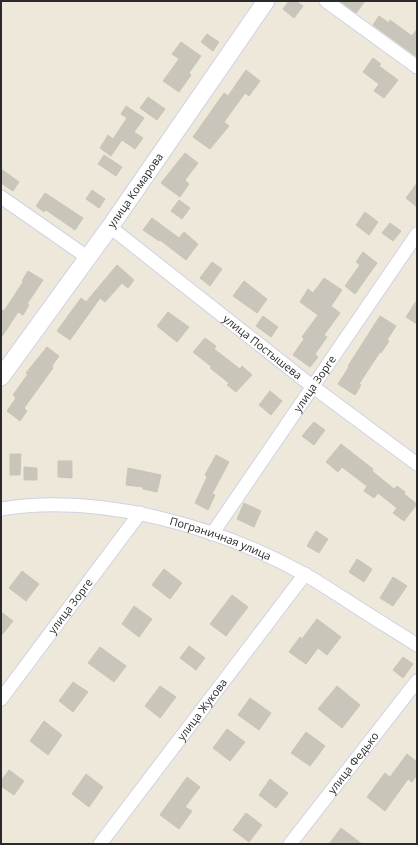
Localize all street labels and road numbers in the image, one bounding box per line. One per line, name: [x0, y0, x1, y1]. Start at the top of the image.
street label: улица Комарова: [104, 150, 166, 231]
street label: улица Постышева: [220, 311, 305, 382]
street label: улица Зорге: [290, 352, 339, 415]
street label: Пограничная улица: [168, 513, 274, 563]
street label: улица Зорге: [44, 575, 96, 636]
street label: улица Жукова: [173, 675, 230, 743]
street label: улица Федько: [324, 728, 382, 797]

